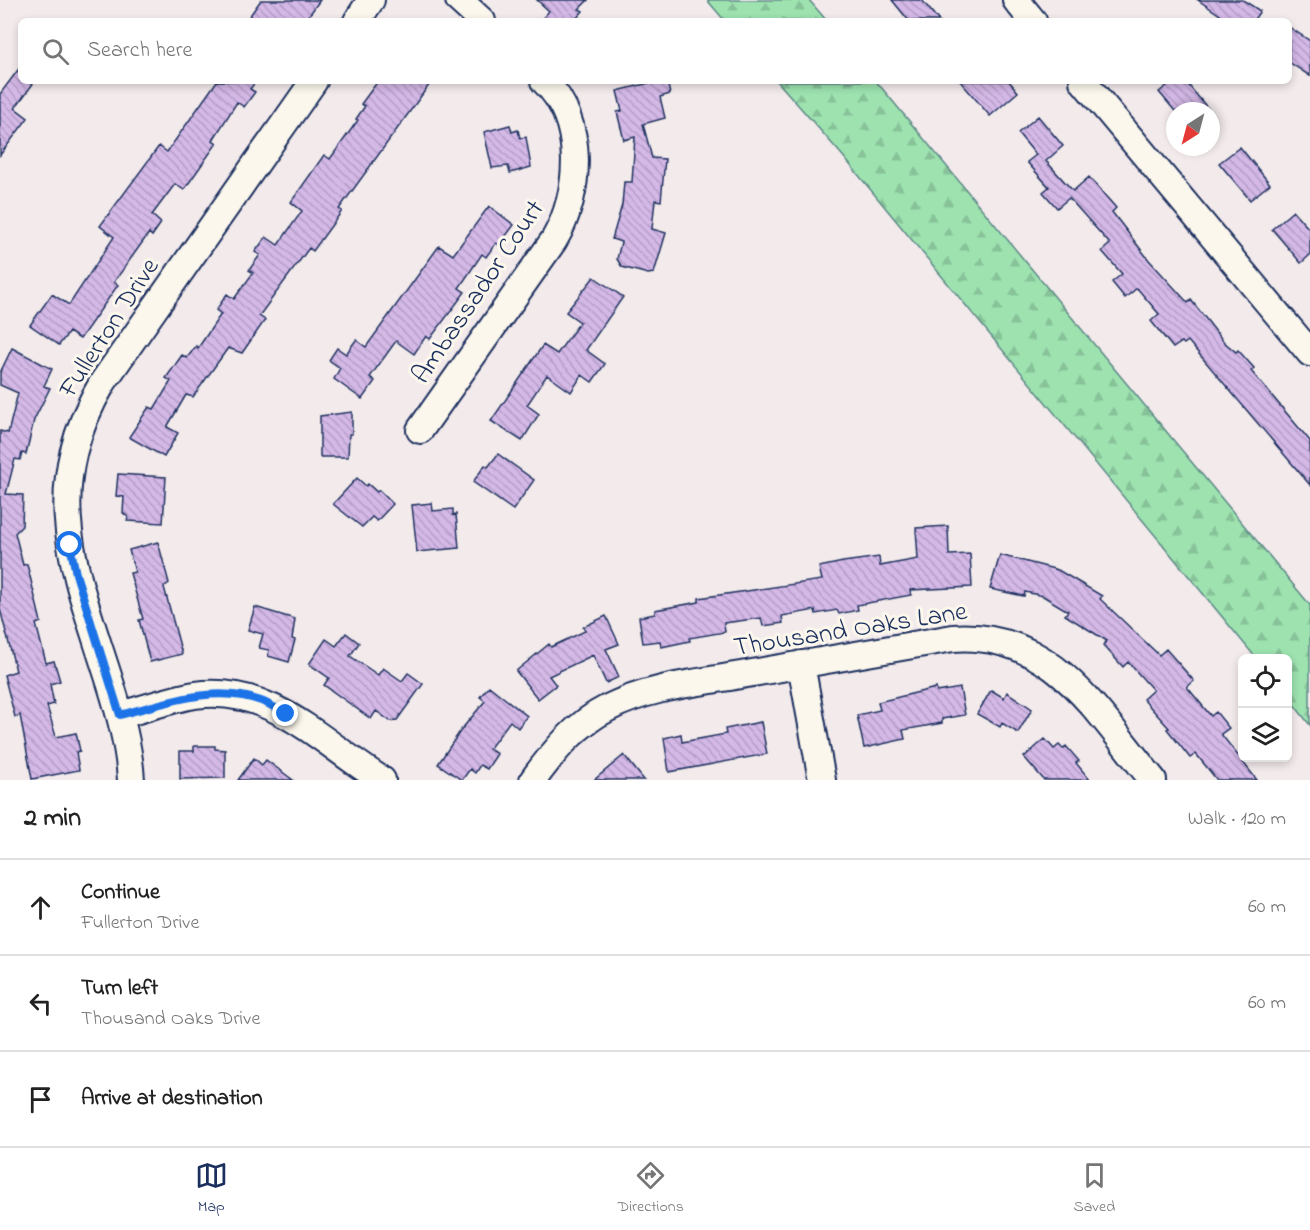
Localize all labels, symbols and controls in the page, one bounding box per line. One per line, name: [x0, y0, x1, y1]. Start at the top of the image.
search box: [18, 18, 1292, 84]
icon: search: [39, 35, 72, 68]
text: Search here: [87, 35, 192, 67]
north arrow: [1166, 102, 1220, 156]
street label: Ambassador Court: [403, 193, 555, 392]
street label: Fullerton Drive: [50, 250, 171, 407]
route start: [56, 531, 82, 557]
street label: Thousand Oaks Lane: [731, 593, 971, 668]
map controls: [1238, 654, 1292, 762]
button: locate: [1238, 654, 1292, 708]
route end: [272, 700, 298, 726]
button: layers: [1238, 708, 1292, 762]
text: 2 min: [24, 800, 81, 838]
text: Walk · 120 m: [1188, 805, 1286, 834]
text: Continue: [81, 877, 160, 909]
icon: ahead: [24, 891, 57, 924]
text: 60 m: [1248, 893, 1286, 922]
text: Fullerton Drive: [81, 909, 200, 938]
text: Turn left: [81, 973, 158, 1005]
icon: left: [24, 987, 57, 1020]
text: 60 m: [1248, 989, 1286, 1018]
text: Thousand Oaks Drive: [81, 1005, 260, 1034]
icon: arrive: [24, 1083, 57, 1116]
text: Arrive at destination: [81, 1083, 263, 1115]
tab: Map: [195, 1159, 228, 1219]
tab: Directions: [617, 1159, 684, 1219]
tab: Saved: [1073, 1159, 1115, 1219]

